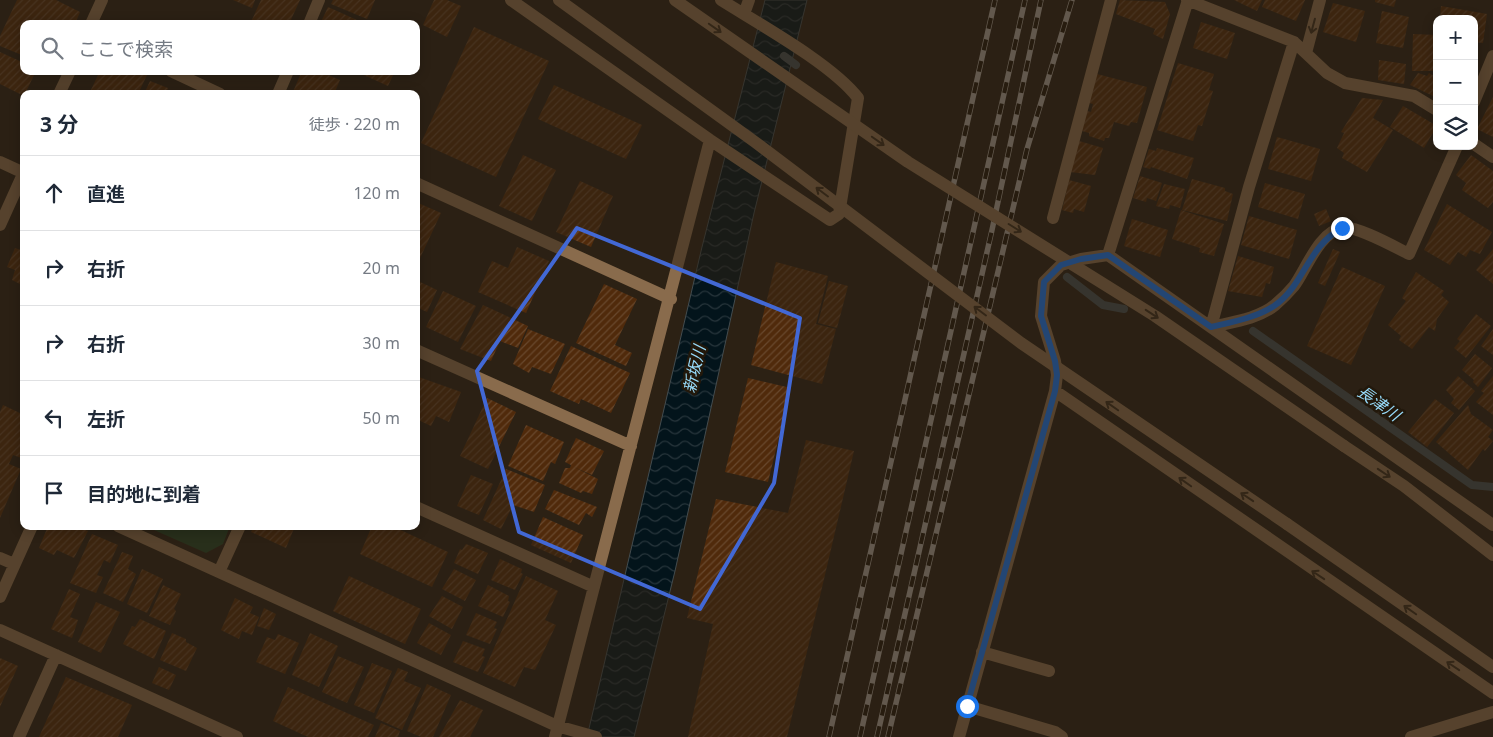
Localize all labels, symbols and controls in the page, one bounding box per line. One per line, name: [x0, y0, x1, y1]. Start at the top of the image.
map controls: [1433, 15, 1478, 150]
button: +: [1433, 15, 1478, 60]
one-way arrow: [1308, 18, 1317, 34]
search box: [20, 20, 420, 75]
one-way arrow: [708, 23, 722, 33]
icon: search: [38, 34, 66, 62]
text: ここで検索: [78, 36, 173, 62]
button: −: [1433, 60, 1478, 105]
button: layers: [1433, 105, 1478, 150]
text: 3 分: [40, 110, 78, 138]
text: 徒歩 · 220 m: [309, 113, 400, 135]
one-way arrow: [870, 136, 884, 146]
icon: ahead: [40, 179, 68, 207]
text: 直進: [87, 181, 125, 207]
text: 120 m: [353, 182, 400, 204]
one-way arrow: [816, 187, 830, 197]
route end: [1331, 217, 1354, 240]
one-way arrow: [1007, 223, 1021, 233]
icon: right: [40, 254, 68, 282]
text: 右折: [87, 256, 125, 282]
text: 20 m: [363, 257, 400, 279]
one-way arrow: [973, 306, 987, 316]
one-way arrow: [1145, 309, 1159, 319]
icon: right: [40, 329, 68, 357]
text: 右折: [87, 331, 125, 357]
text: 30 m: [363, 332, 400, 354]
water label: 新坂川: [678, 341, 711, 395]
water label: 長津川: [1353, 380, 1407, 427]
one-way arrow: [1105, 401, 1119, 411]
icon: left: [40, 404, 68, 432]
text: 左折: [87, 406, 125, 432]
text: 50 m: [363, 407, 400, 429]
one-way arrow: [1377, 469, 1391, 479]
one-way arrow: [1178, 477, 1192, 487]
icon: arrive: [40, 479, 68, 507]
text: 目的地に到着: [87, 481, 201, 507]
one-way arrow: [1240, 492, 1254, 502]
one-way arrow: [1312, 570, 1326, 580]
one-way arrow: [1403, 605, 1417, 615]
one-way arrow: [1446, 661, 1460, 671]
route start: [956, 695, 979, 718]

